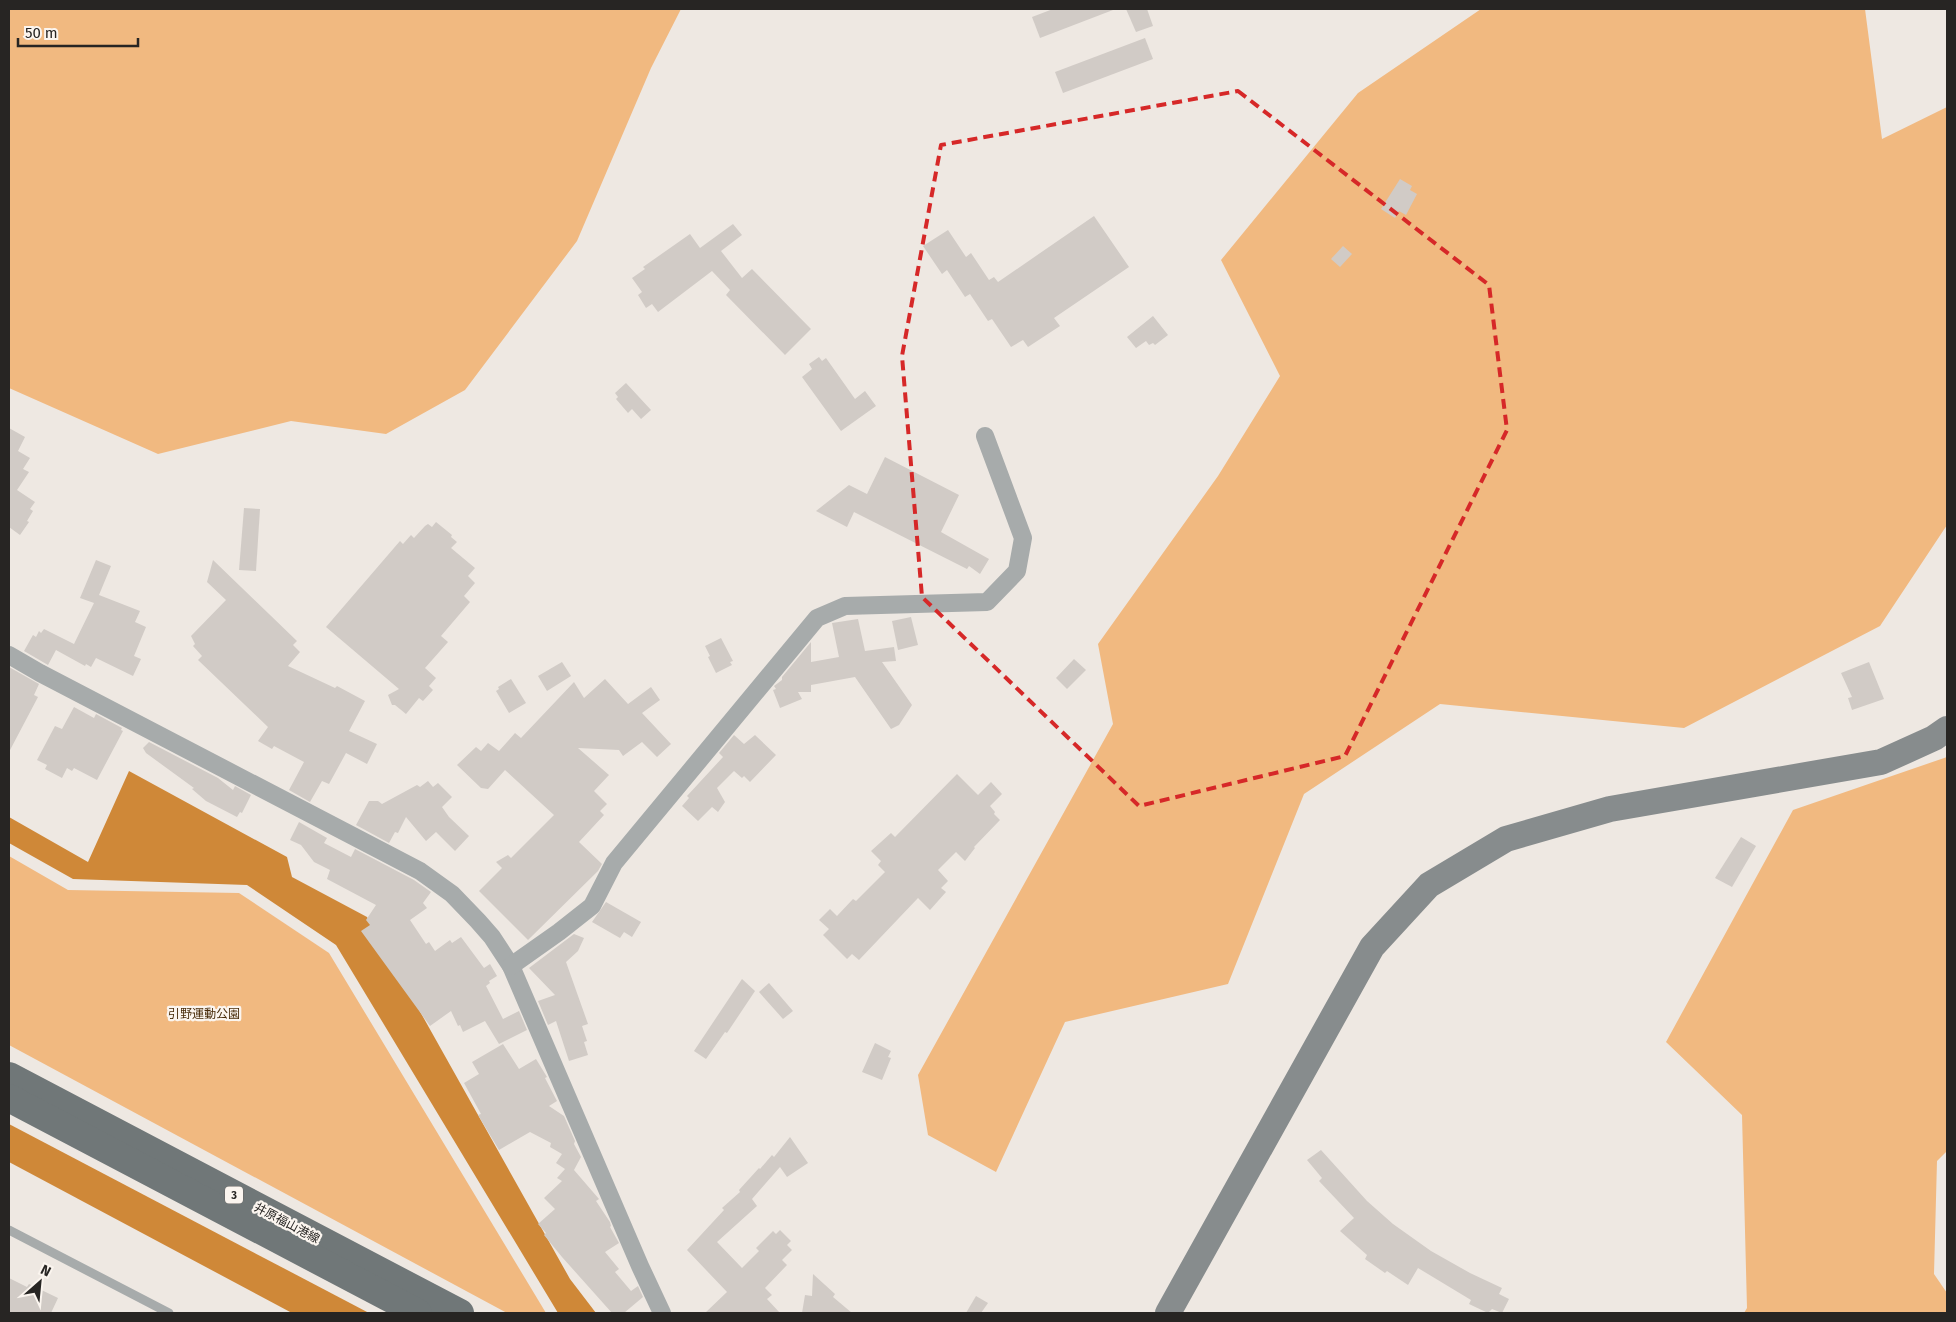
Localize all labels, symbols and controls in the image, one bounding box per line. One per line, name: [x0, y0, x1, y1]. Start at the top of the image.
scale bar: [18, 15, 138, 47]
text: 50 m: [25, 24, 58, 42]
park label: 引野運動公園: [168, 1007, 240, 1021]
road number: 3: [225, 1186, 243, 1204]
street label: 井原福山港線: [252, 1200, 322, 1246]
north arrow: [15, 1257, 65, 1307]
text: N: [38, 1261, 54, 1281]

